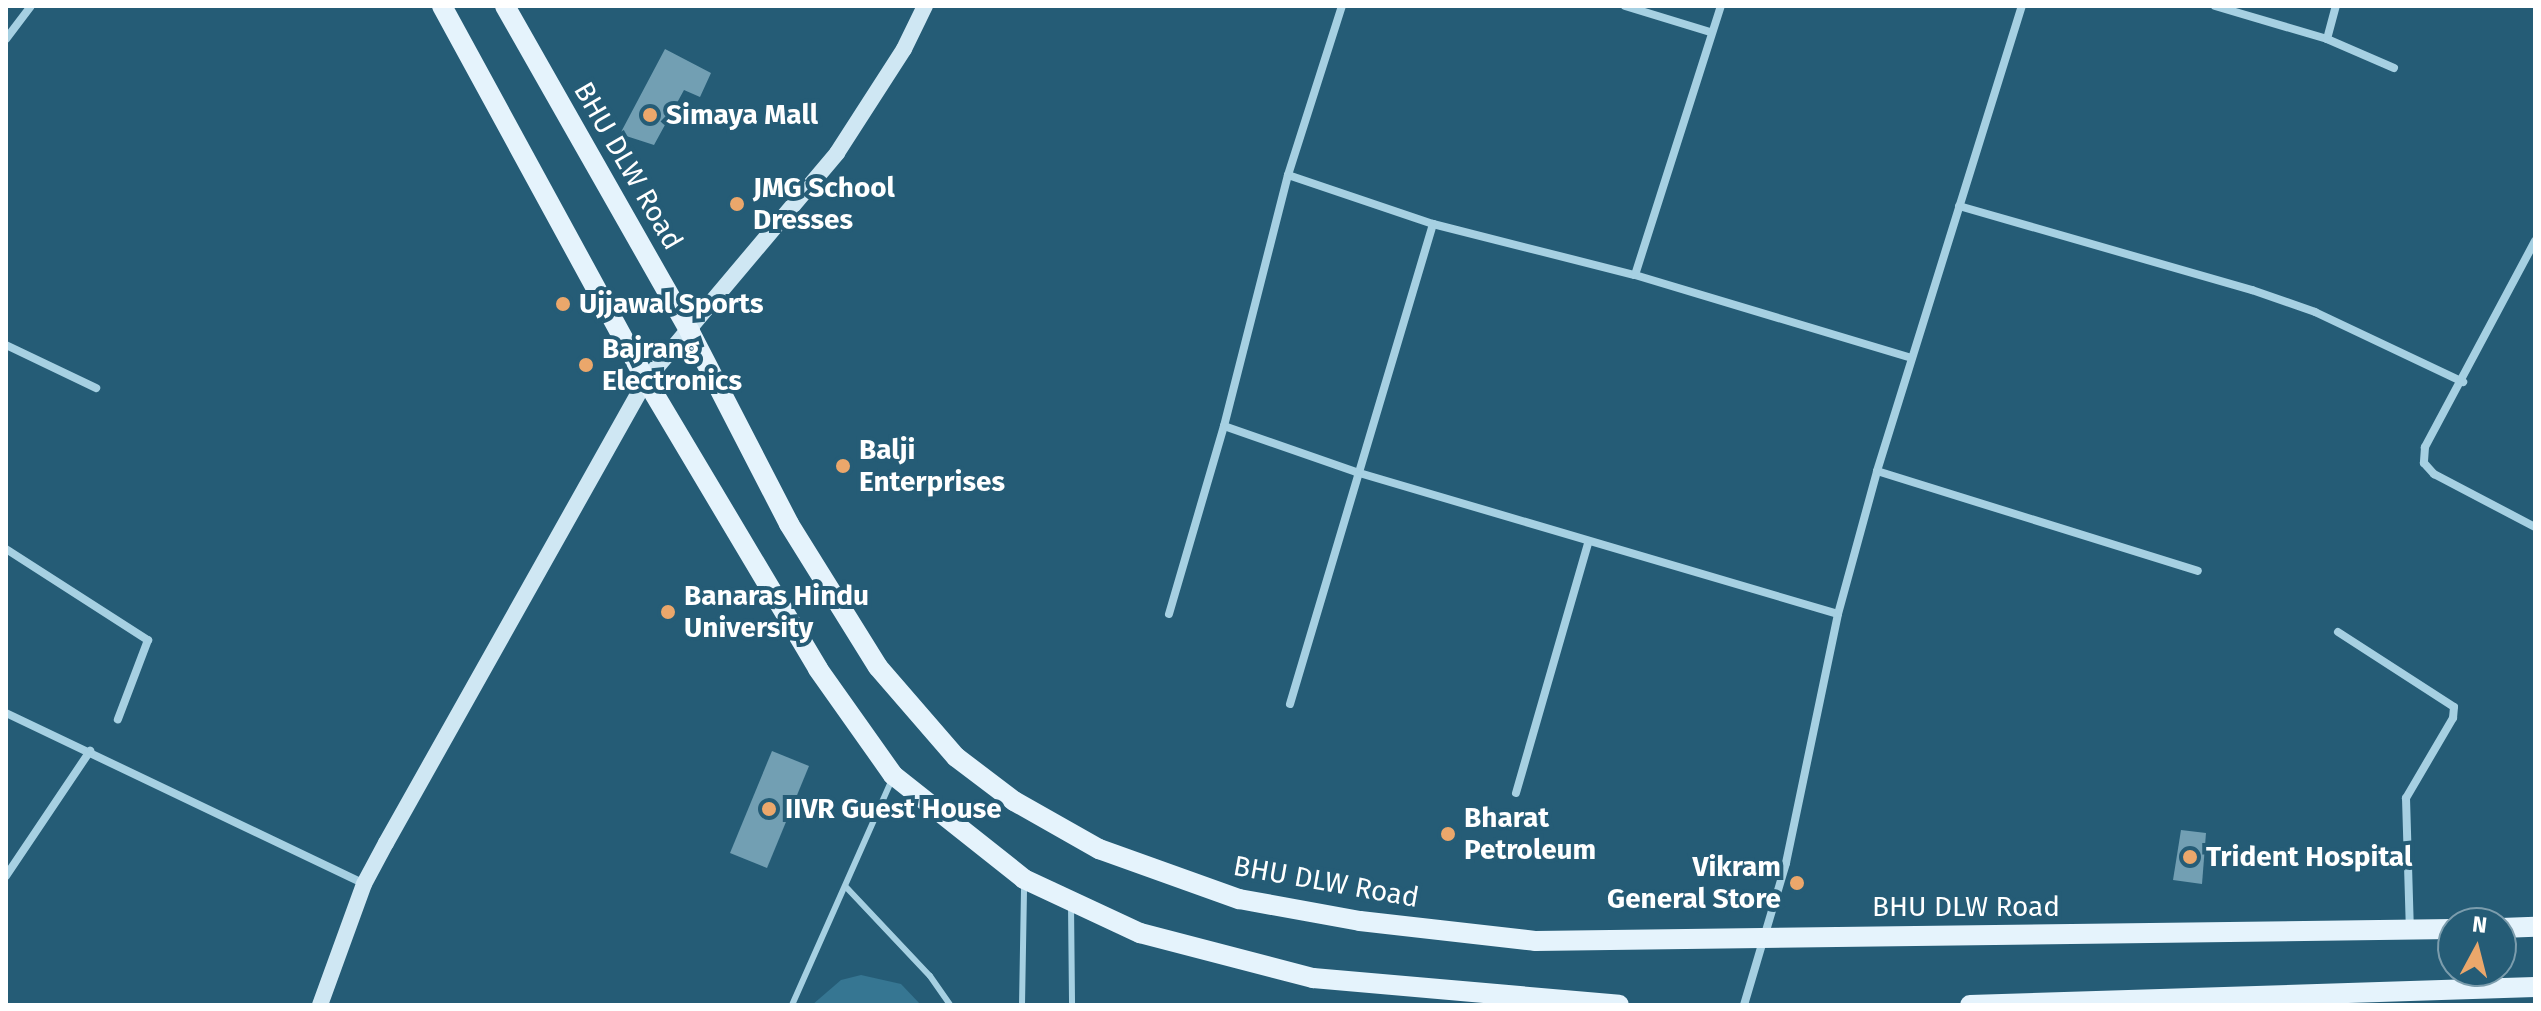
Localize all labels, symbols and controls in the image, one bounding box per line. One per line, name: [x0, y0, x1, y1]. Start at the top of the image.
street label: BHU DLW Road: [566, 76, 690, 256]
place label: Simaya Mall: [666, 98, 818, 132]
marker: Simaya Mall: [641, 106, 659, 124]
place label: JMG School Dresses: [753, 171, 895, 237]
marker: JMG School Dresses: [728, 195, 746, 213]
place label: Ujjawal Sports: [579, 287, 763, 321]
marker: Ujjawal Sports: [554, 295, 572, 313]
place label: Bajrang Electronics: [602, 332, 742, 398]
marker: Bajrang Electronics: [577, 356, 595, 374]
place label: Balji Enterprises: [859, 433, 1005, 499]
marker: Balji Enterprises: [834, 457, 852, 475]
place label: Banaras Hindu University: [684, 579, 869, 645]
marker: Banaras Hindu University: [659, 603, 677, 621]
place label: IIVR Guest House: [785, 792, 1002, 826]
marker: IIVR Guest House: [760, 800, 778, 818]
place label: Bharat Petroleum: [1464, 801, 1596, 867]
marker: Bharat Petroleum: [1439, 825, 1457, 843]
place label: Trident Hospital: [2206, 840, 2412, 874]
marker: Trident Hospital: [2181, 848, 2199, 866]
street label: BHU DLW Road: [1231, 849, 1421, 915]
place label: Vikram General Store: [1607, 850, 1781, 916]
marker: Vikram General Store: [1788, 874, 1806, 892]
street label: BHU DLW Road: [1872, 890, 2060, 924]
north arrow: [2437, 907, 2517, 987]
text: N: [2471, 910, 2489, 939]

